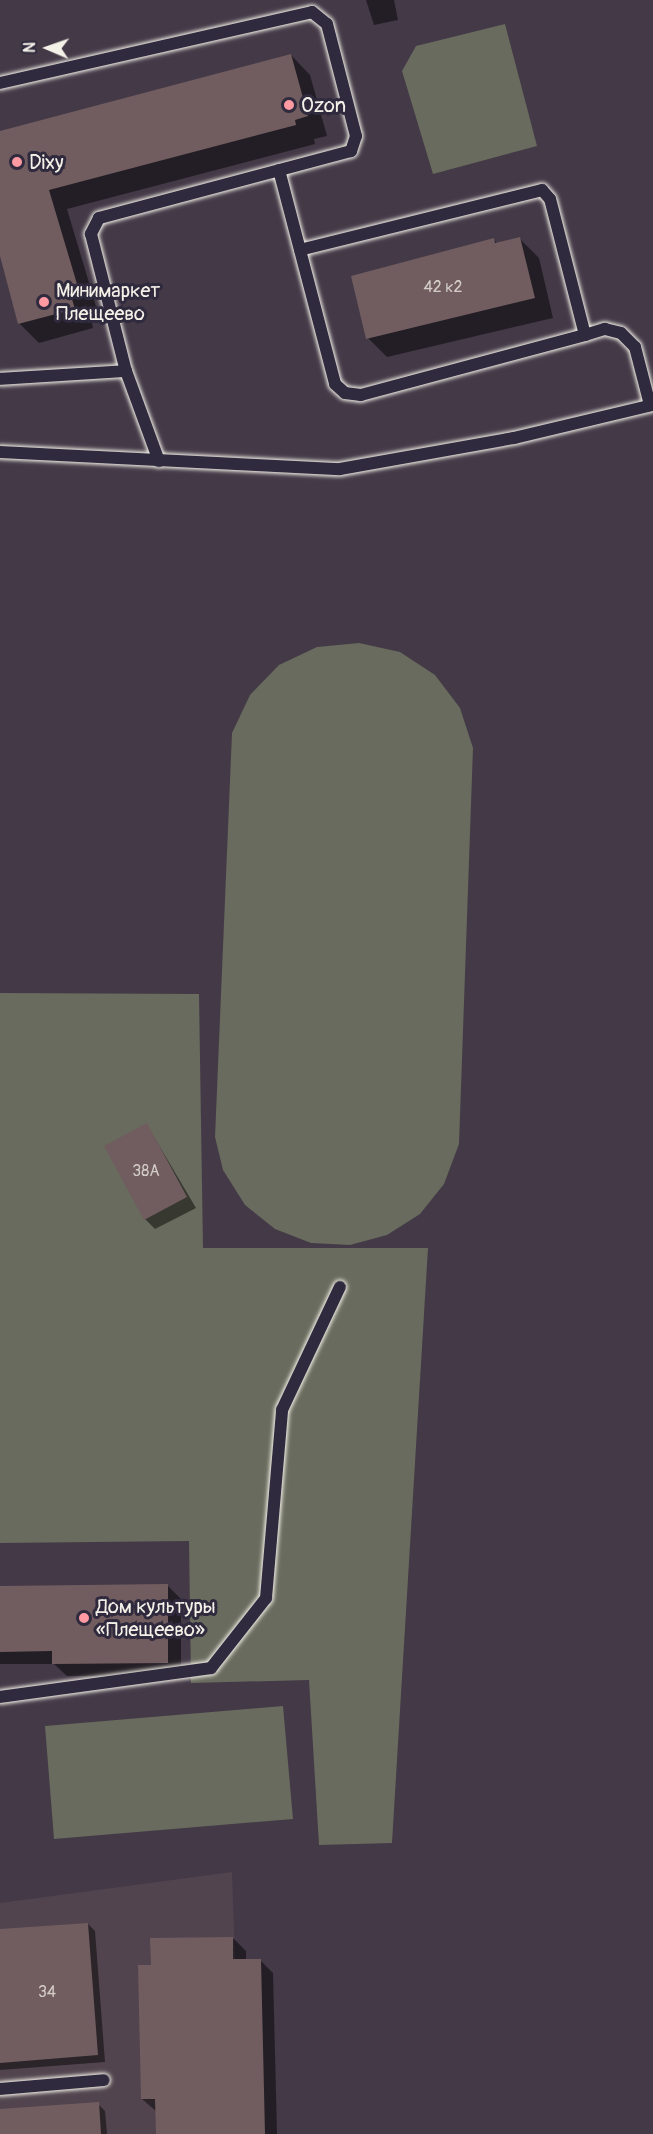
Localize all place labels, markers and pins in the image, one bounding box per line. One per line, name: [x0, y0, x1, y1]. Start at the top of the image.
place label: Ozon: [301, 93, 346, 117]
marker: Ozon: [282, 98, 296, 112]
place label: Dixy: [29, 150, 64, 174]
marker: Dixy: [10, 155, 24, 169]
place label: Минимаркет Плещеево: [56, 278, 160, 325]
marker: Минимаркет Плещеево: [37, 295, 51, 309]
place label: Дом культуры «Плещеево»: [96, 1594, 216, 1641]
marker: Дом культуры «Плещеево»: [77, 1611, 91, 1625]

